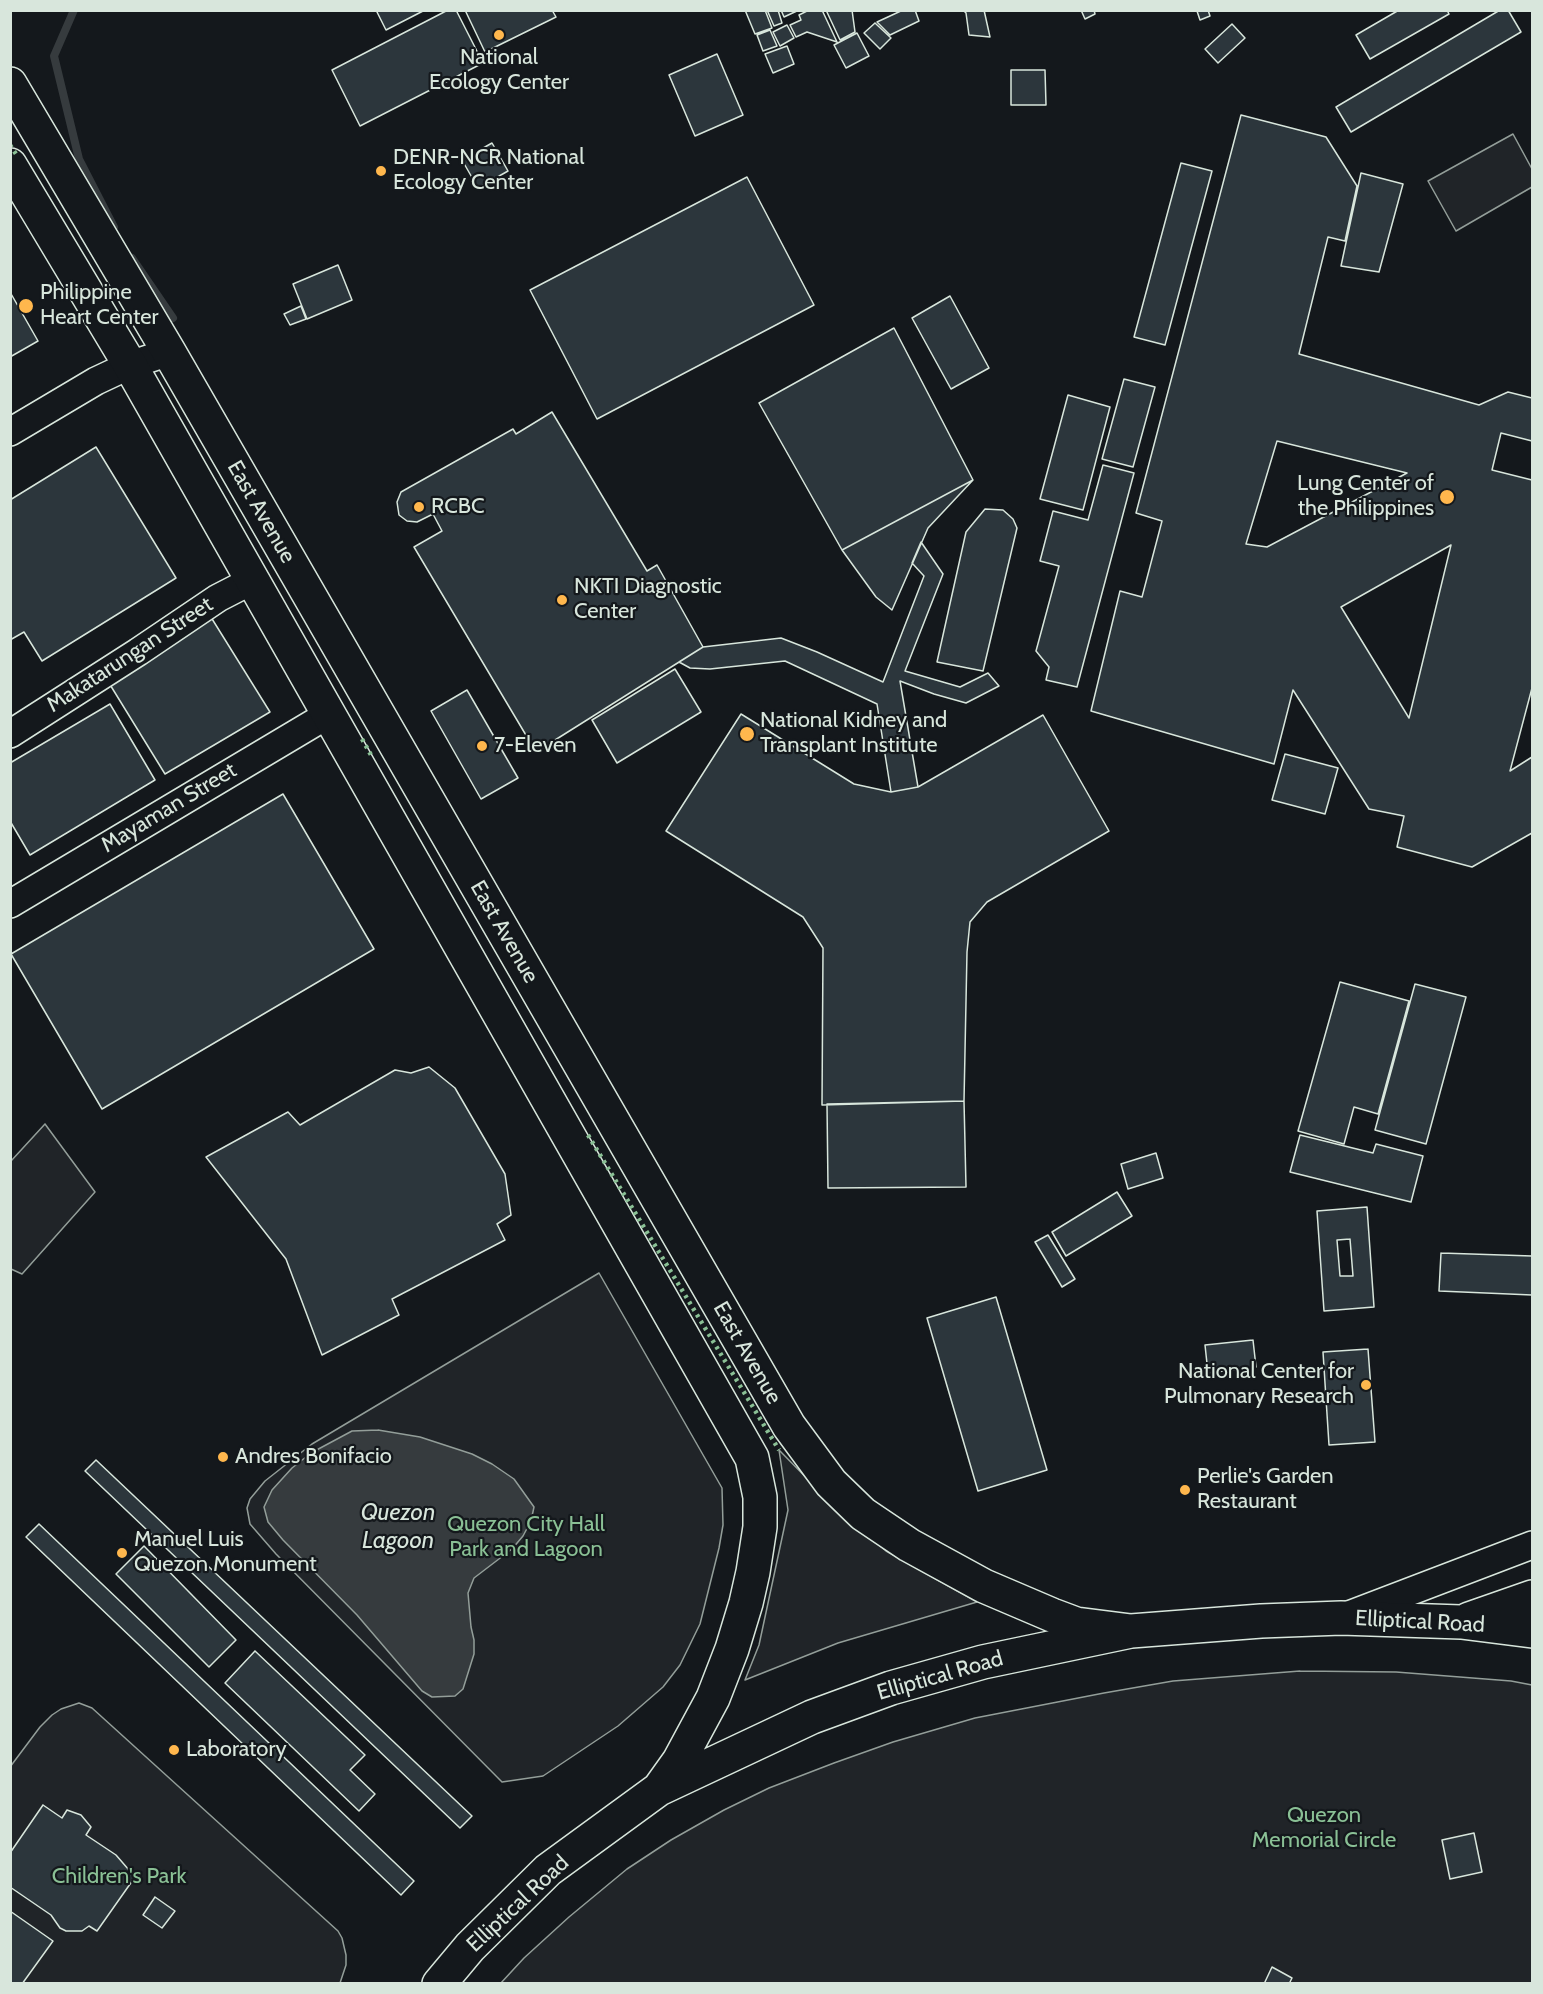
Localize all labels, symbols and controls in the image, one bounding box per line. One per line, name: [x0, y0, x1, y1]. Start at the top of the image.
marker: National Ecology Center: [492, 28, 506, 42]
place label: National Ecology Center: [429, 45, 569, 96]
place label: DENR-NCR National Ecology Center: [393, 145, 584, 196]
marker: DENR-NCR National Ecology Center: [374, 164, 388, 178]
place label: Philippine Heart Center: [40, 280, 159, 332]
marker: Philippine Heart Center: [17, 297, 35, 315]
street label: East Avenue: [221, 456, 301, 568]
place label: Lung Center of the Philippines: [1297, 471, 1434, 522]
marker: Lung Center of the Philippines: [1438, 488, 1456, 506]
place label: RCBC: [431, 494, 485, 520]
marker: RCBC: [412, 500, 426, 514]
place label: NKTI Diagnostic Center: [574, 574, 722, 626]
street label: Makatarungan Street: [42, 592, 218, 718]
marker: NKTI Diagnostic Center: [555, 593, 569, 607]
place label: National Kidney and Transplant Institute: [760, 708, 947, 760]
marker: National Kidney and Transplant Institute: [738, 725, 756, 743]
place label: 7-Eleven: [494, 733, 577, 759]
marker: 7-Eleven: [475, 739, 489, 753]
street label: Mayaman Street: [97, 757, 241, 859]
street label: East Avenue: [464, 876, 544, 988]
street label: East Avenue: [707, 1297, 787, 1409]
place label: National Center for Pulmonary Research: [1164, 1359, 1354, 1410]
marker: National Center for Pulmonary Research: [1359, 1378, 1373, 1392]
place label: Andres Bonifacio: [235, 1444, 392, 1470]
marker: Andres Bonifacio: [216, 1450, 230, 1464]
place label: Perlie's Garden Restaurant: [1197, 1464, 1334, 1516]
marker: Perlie's Garden Restaurant: [1178, 1483, 1192, 1497]
water label: Quezon Lagoon: [361, 1499, 435, 1555]
park label: Quezon City Hall Park and Lagoon: [447, 1512, 605, 1564]
place label: Manuel Luis Quezon Monument: [134, 1527, 317, 1579]
marker: Manuel Luis Quezon Monument: [115, 1546, 129, 1560]
street label: Elliptical Road: [1354, 1605, 1486, 1639]
street label: Elliptical Road: [874, 1645, 1006, 1707]
place label: Laboratory: [186, 1737, 287, 1763]
marker: Laboratory: [167, 1743, 181, 1757]
park label: Quezon Memorial Circle: [1252, 1803, 1396, 1855]
street label: Elliptical Road: [462, 1850, 574, 1958]
park label: Children's Park: [52, 1864, 186, 1890]

